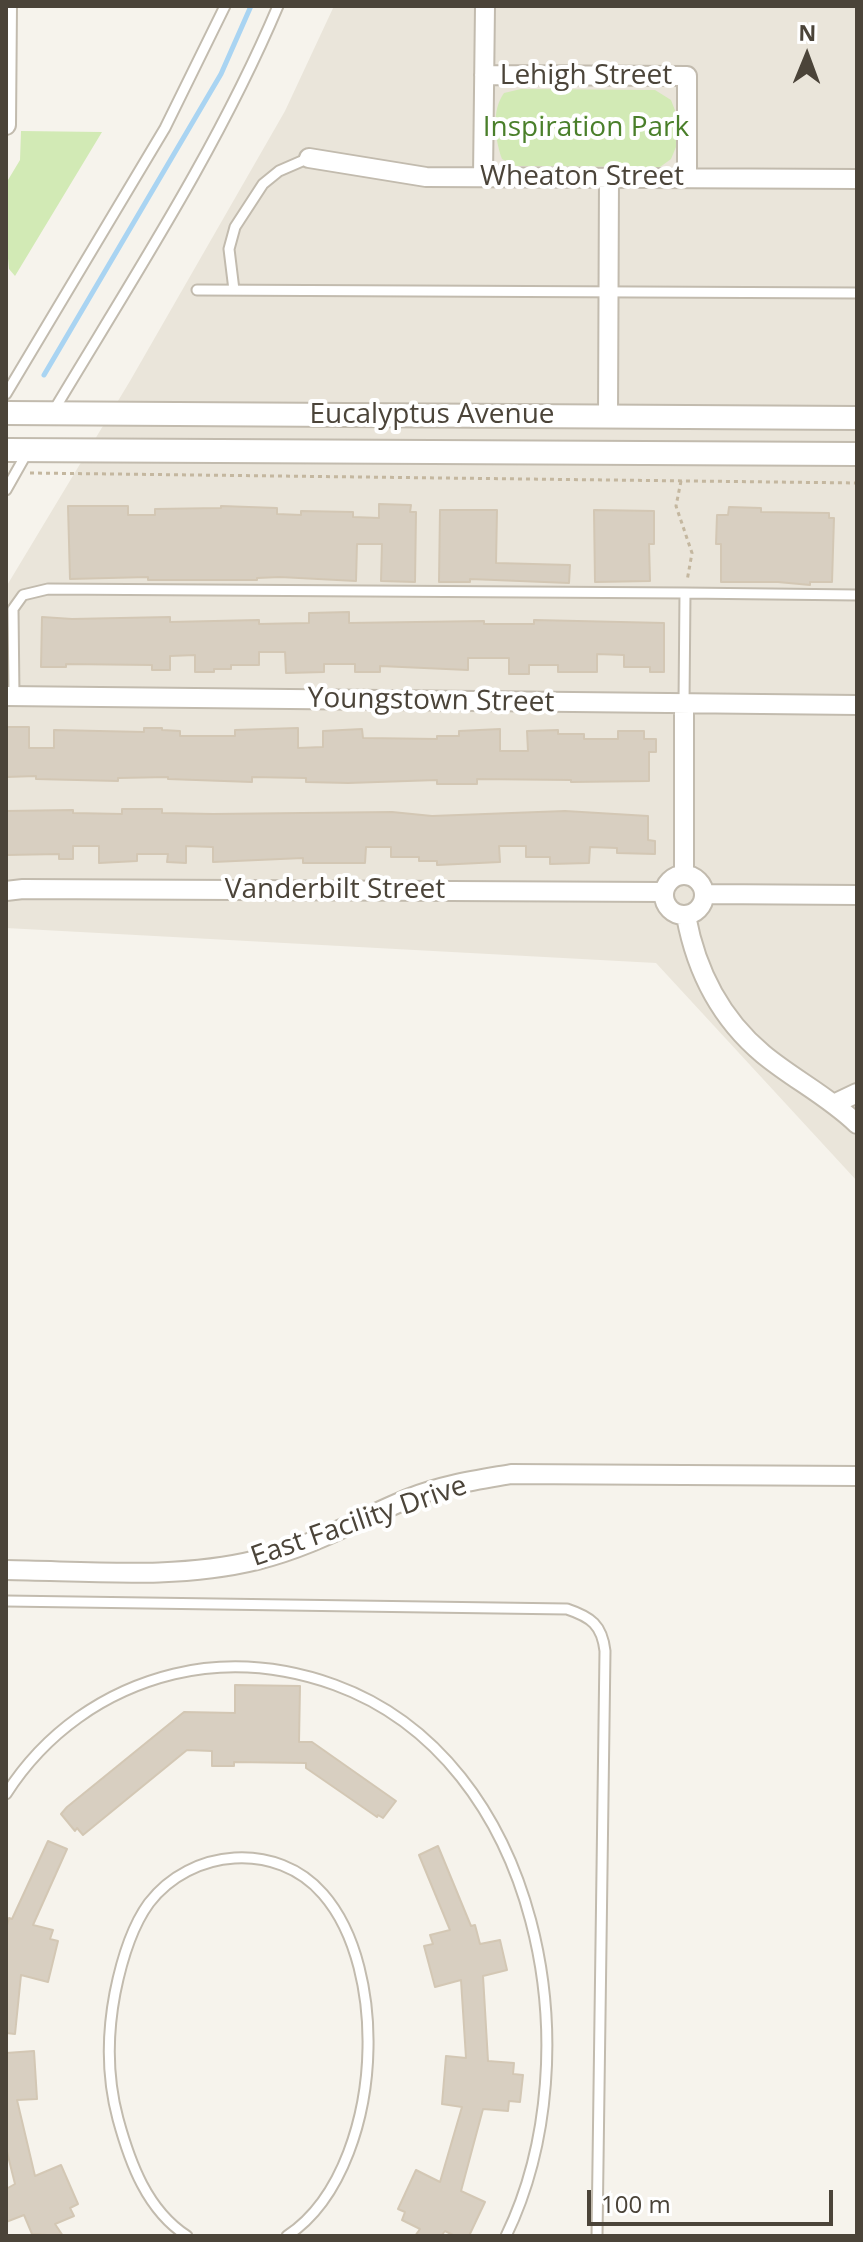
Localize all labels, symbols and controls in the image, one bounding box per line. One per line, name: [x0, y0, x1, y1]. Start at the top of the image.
north arrow: [767, 16, 847, 96]
text: N: [798, 17, 817, 47]
street label: Lehigh Street: [500, 59, 672, 93]
park label: Inspiration Park: [483, 111, 689, 145]
street label: Wheaton Street: [480, 160, 684, 194]
street label: Eucalyptus Avenue: [309, 398, 555, 432]
street label: Youngstown Street: [307, 682, 555, 720]
street label: Vanderbilt Street: [225, 873, 445, 907]
street label: East Facility Drive: [247, 1469, 471, 1575]
scale bar: [591, 2174, 837, 2224]
text: 100 m: [601, 2187, 671, 2220]

